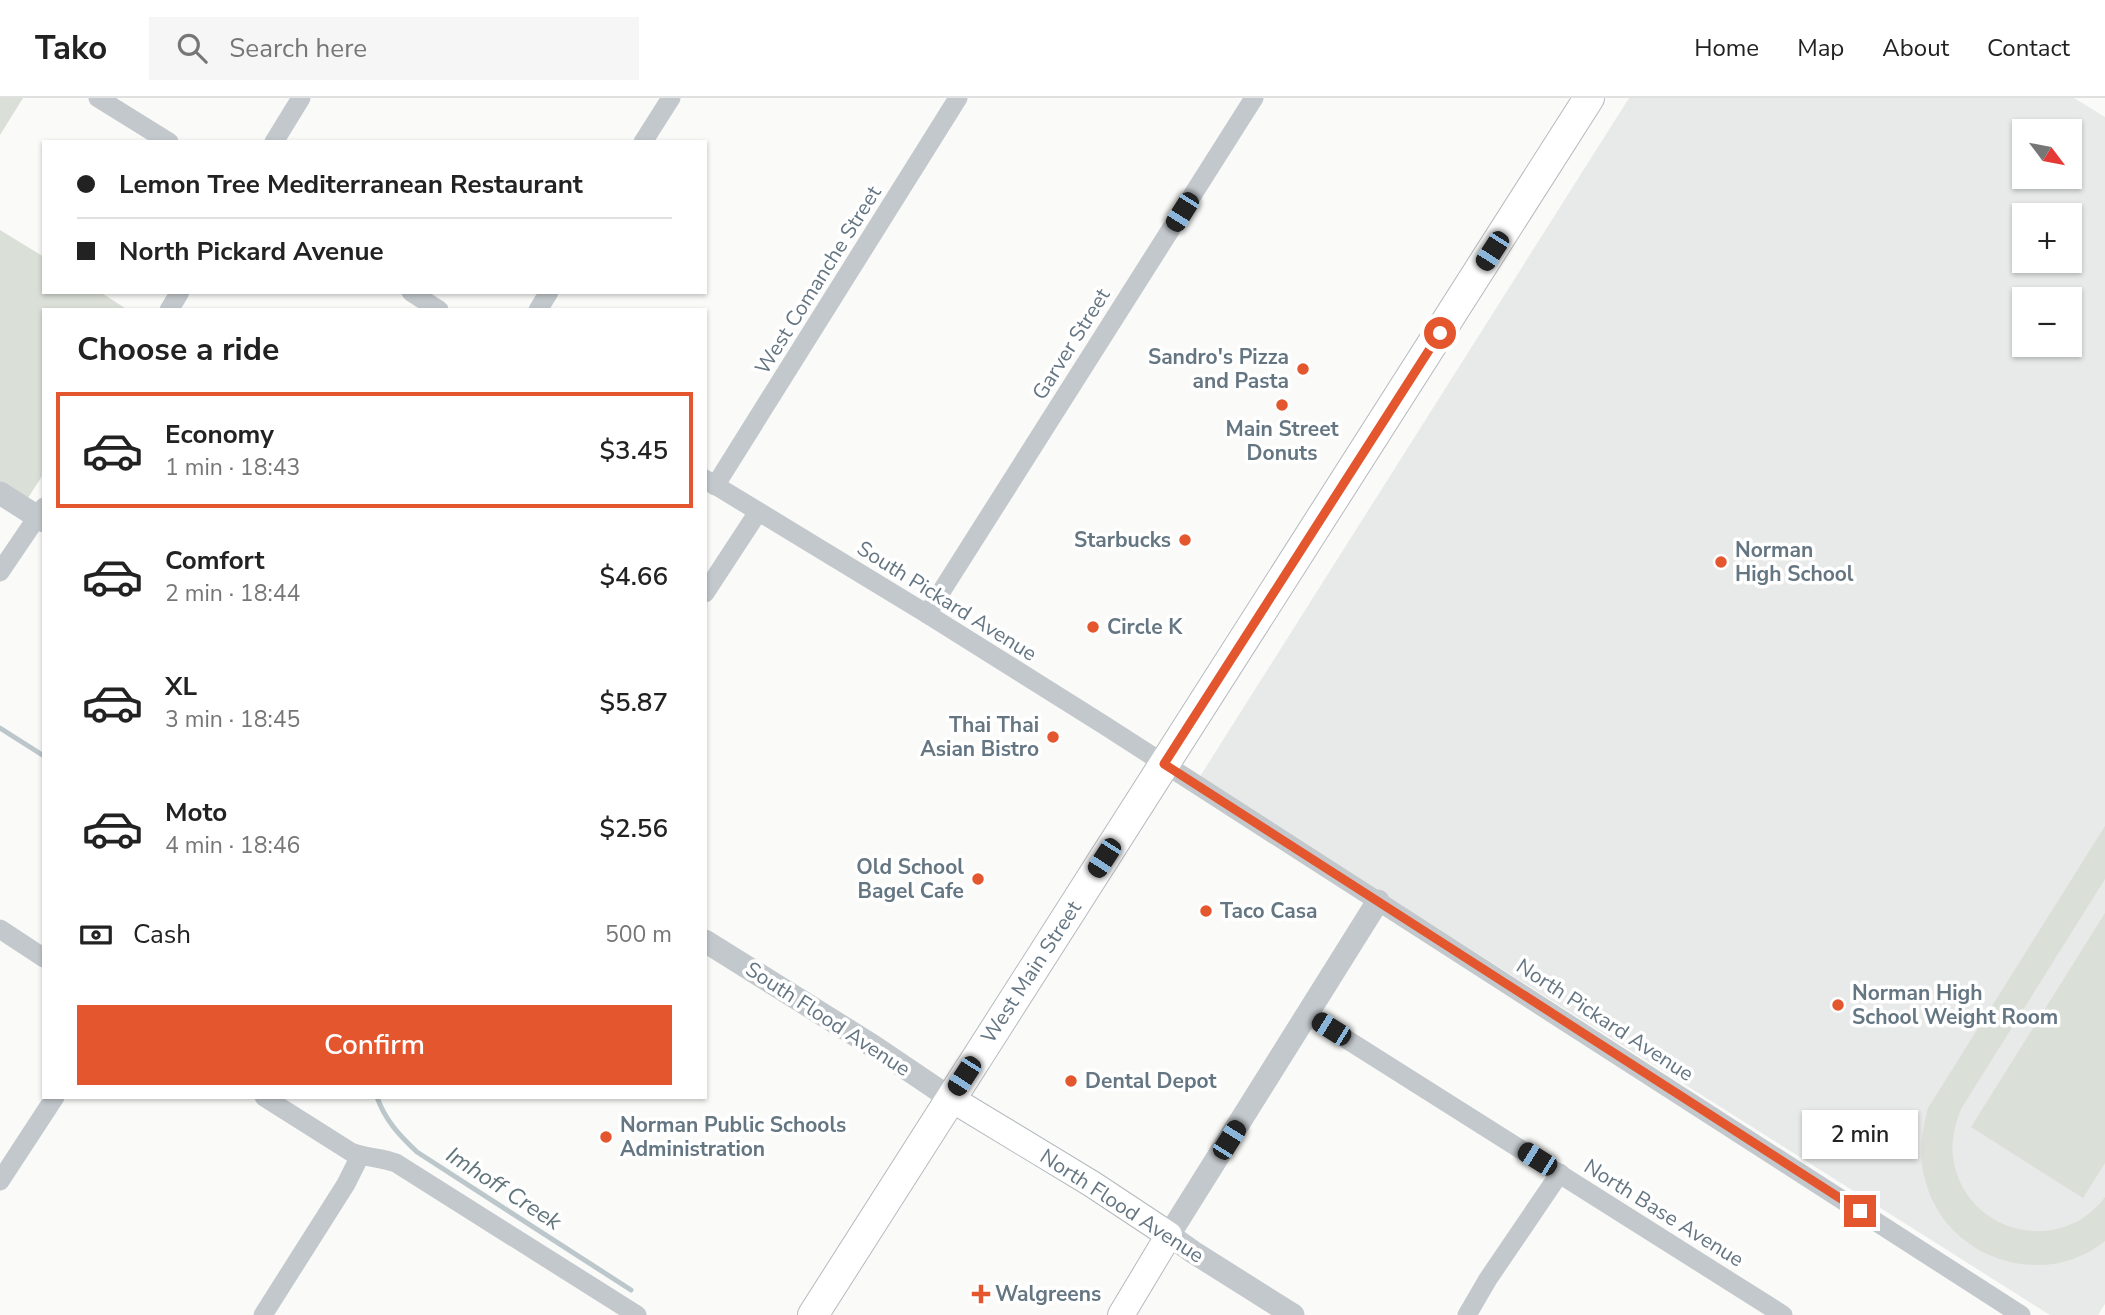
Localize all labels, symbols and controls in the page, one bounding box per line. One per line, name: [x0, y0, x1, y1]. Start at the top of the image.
search box: [149, 17, 639, 80]
text: Tako: [35, 26, 107, 71]
icon: search: [173, 29, 211, 67]
text: Search here: [229, 31, 367, 66]
text: Home: [1694, 32, 1759, 64]
text: Map: [1797, 32, 1844, 64]
text: About: [1882, 32, 1949, 64]
text: Contact: [1987, 32, 2070, 64]
north arrow: [2012, 119, 2082, 189]
map controls: [2012, 119, 2082, 357]
text: Lemon Tree Mediterranean Restaurant: [119, 167, 583, 202]
street label: West Comanche Street: [749, 180, 888, 380]
car: [1162, 189, 1203, 235]
button: +: [2012, 203, 2082, 273]
car: [1472, 228, 1513, 274]
text: North Pickard Avenue: [119, 234, 384, 269]
street label: Garver Street: [1026, 282, 1117, 405]
button: −: [2012, 287, 2082, 357]
route start: [1424, 317, 1456, 349]
text: Choose a ride: [77, 328, 279, 371]
place label: Sandro's Pizza and Pasta: [1148, 343, 1289, 395]
marker: Sandro's Pizza and Pasta: [1295, 361, 1311, 377]
marker: Main Street Donuts: [1274, 397, 1290, 413]
place label: Main Street Donuts: [1225, 415, 1339, 467]
text: Economy: [165, 417, 274, 452]
icon: car: [81, 419, 144, 482]
text: $3.45: [599, 433, 668, 468]
text: 1 min · 18:43: [165, 452, 300, 483]
place label: Starbucks: [1074, 526, 1171, 554]
marker: Starbucks: [1177, 532, 1193, 548]
street label: South Pickard Avenue: [852, 534, 1042, 668]
place label: Norman High School: [1735, 536, 1854, 588]
text: Comfort: [165, 543, 265, 578]
icon: car: [81, 545, 144, 608]
marker: Norman High School: [1713, 554, 1729, 570]
text: $4.66: [599, 559, 668, 594]
text: 2 min · 18:44: [165, 578, 300, 609]
place label: Circle K: [1107, 613, 1183, 641]
marker: Circle K: [1085, 619, 1101, 635]
text: XL: [165, 669, 197, 704]
icon: car: [81, 671, 144, 734]
text: $5.87: [599, 685, 668, 720]
text: 3 min · 18:45: [165, 704, 300, 735]
place label: Thai Thai Asian Bistro: [920, 711, 1039, 763]
marker: Thai Thai Asian Bistro: [1045, 729, 1061, 745]
text: Moto: [165, 795, 227, 830]
icon: car: [81, 797, 144, 860]
text: $2.56: [599, 811, 668, 846]
text: 4 min · 18:46: [165, 830, 300, 861]
car: [1084, 835, 1125, 881]
place label: Old School Bagel Cafe: [856, 853, 964, 905]
marker: Old School Bagel Cafe: [970, 871, 986, 887]
street label: West Main Street: [974, 895, 1088, 1049]
place label: Taco Casa: [1220, 897, 1317, 925]
marker: Taco Casa: [1198, 903, 1214, 919]
icon: cash: [77, 916, 115, 954]
text: Cash: [133, 917, 191, 952]
text: 500 m: [605, 919, 672, 950]
street label: North Pickard Avenue: [1511, 952, 1699, 1088]
street label: South Flood Avenue: [740, 955, 916, 1083]
place label: Norman High School Weight Room: [1852, 979, 2058, 1031]
marker: Norman High School Weight Room: [1830, 997, 1846, 1013]
button: Confirm: [77, 1005, 672, 1085]
car: [1308, 1009, 1355, 1049]
car: [944, 1053, 985, 1099]
place label: Dental Depot: [1085, 1067, 1218, 1095]
marker: Dental Depot: [1063, 1073, 1079, 1089]
callout: 2 min: [1802, 1110, 1918, 1158]
place label: Norman Public Schools Administration: [620, 1111, 846, 1163]
car: [1209, 1117, 1250, 1163]
text: 2 min: [1831, 1119, 1889, 1150]
marker: Norman Public Schools Administration: [598, 1129, 614, 1145]
car: [1514, 1139, 1561, 1179]
water label: Imhoff Creek: [440, 1140, 568, 1238]
street label: North Flood Avenue: [1035, 1143, 1209, 1269]
street label: North Base Avenue: [1579, 1153, 1749, 1273]
route end: [1844, 1195, 1876, 1227]
place label: Walgreens: [995, 1280, 1101, 1308]
marker: Walgreens: [973, 1286, 989, 1302]

